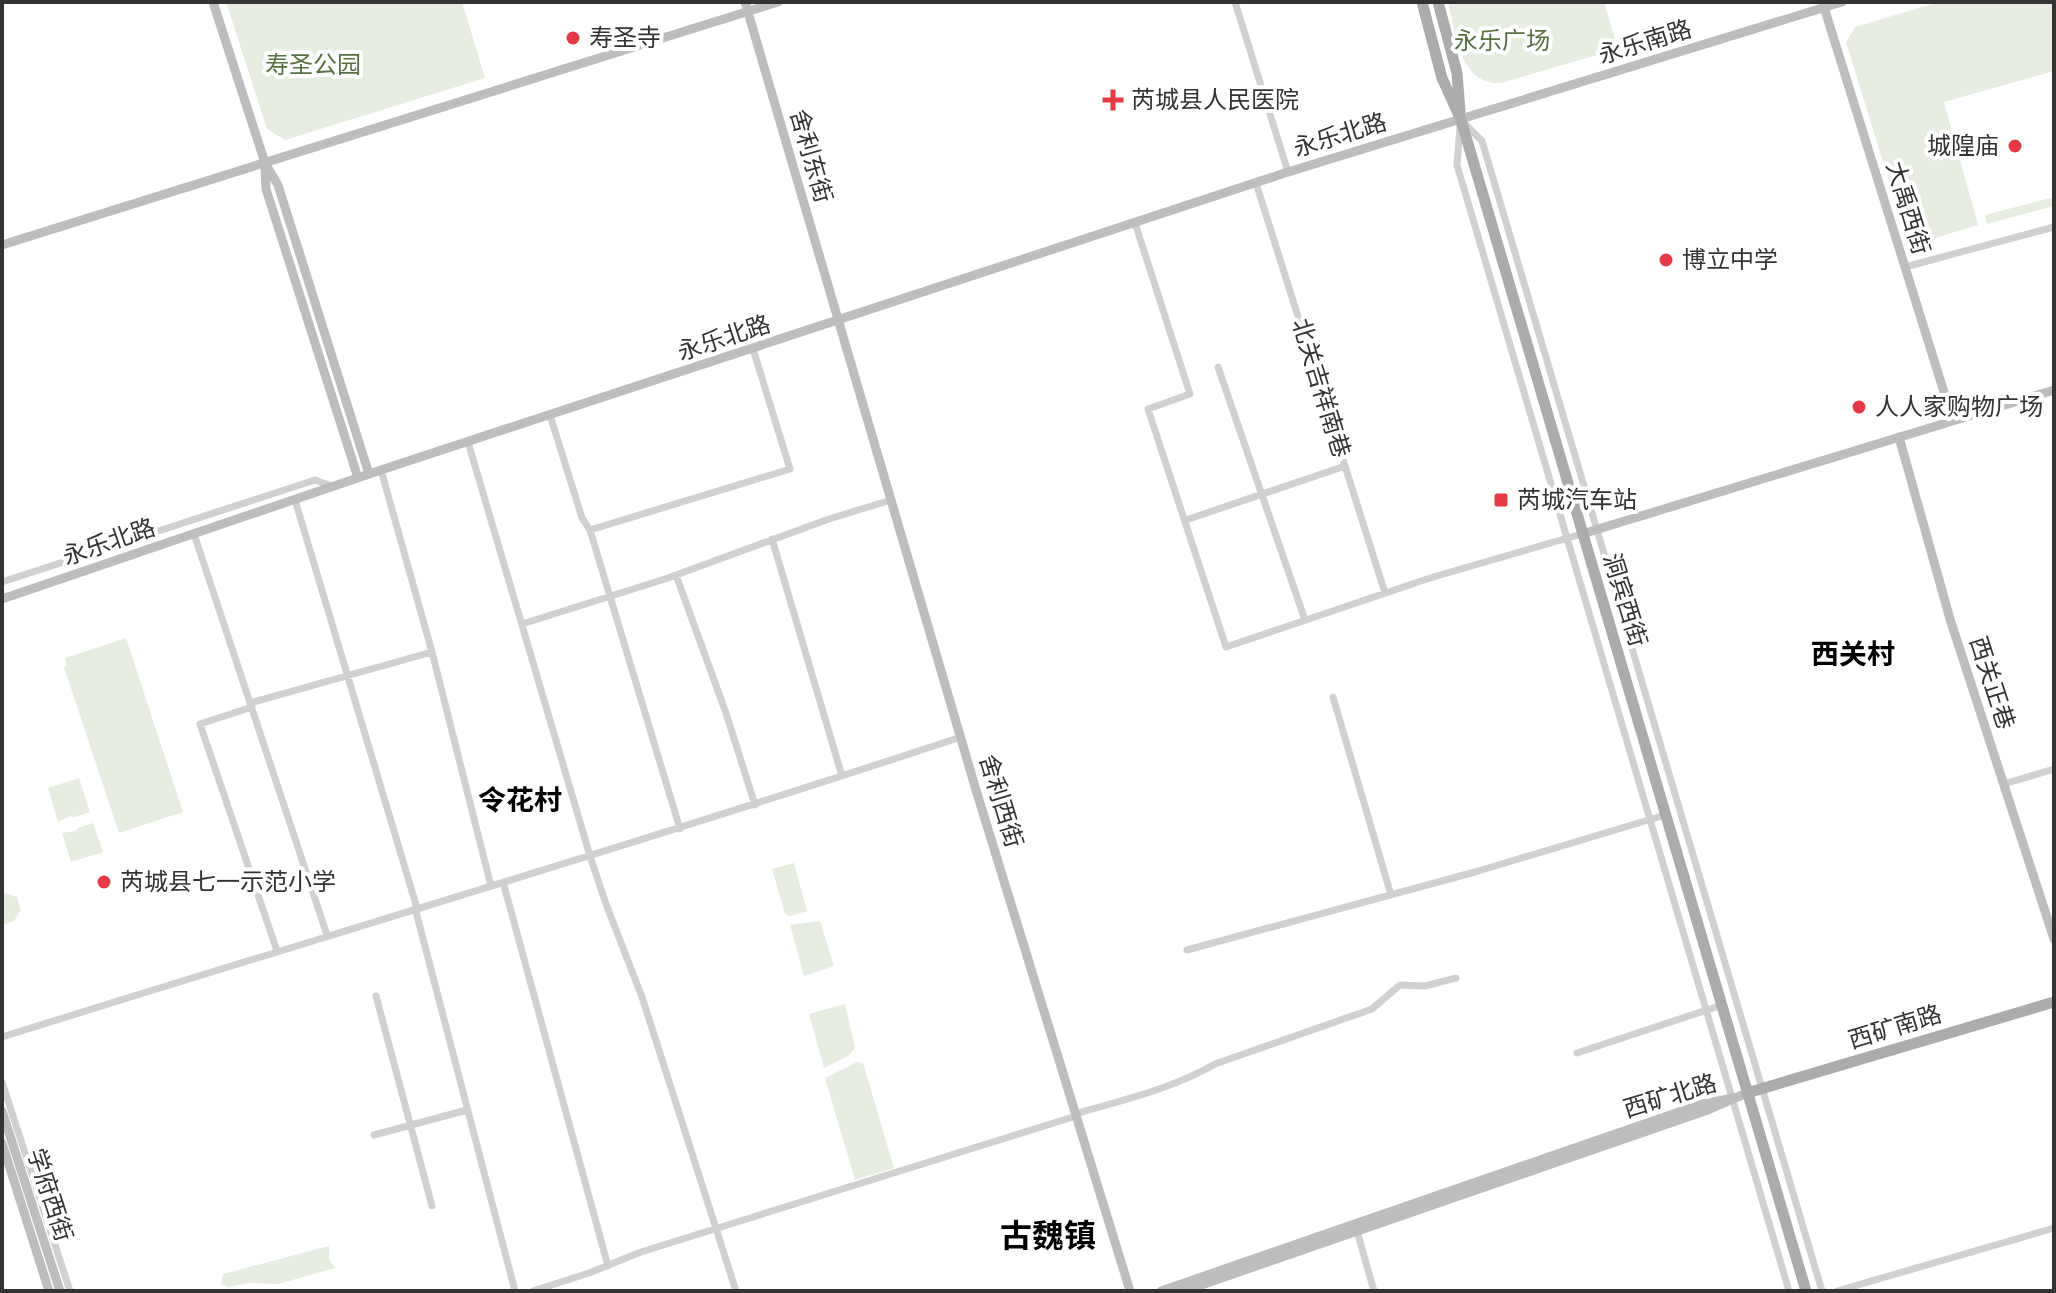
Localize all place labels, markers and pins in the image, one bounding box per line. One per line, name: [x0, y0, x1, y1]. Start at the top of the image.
place label: 寿圣寺: [589, 22, 661, 51]
marker: 寿圣寺: [564, 29, 582, 47]
place label: 芮城县人民医院: [1131, 84, 1299, 113]
marker: 芮城县人民医院: [1102, 89, 1124, 111]
place label: 城隍庙: [1927, 130, 1999, 159]
marker: 城隍庙: [2006, 137, 2024, 155]
place label: 博立中学: [1682, 244, 1778, 273]
marker: 博立中学: [1657, 251, 1675, 269]
place label: 人人家购物广场: [1875, 391, 2043, 420]
marker: 人人家购物广场: [1850, 398, 1868, 416]
place label: 芮城汽车站: [1517, 484, 1637, 513]
marker: 芮城汽车站: [1492, 491, 1510, 509]
place label: 芮城县七一示范小学: [120, 866, 336, 895]
marker: 芮城县七一示范小学: [95, 873, 113, 891]

